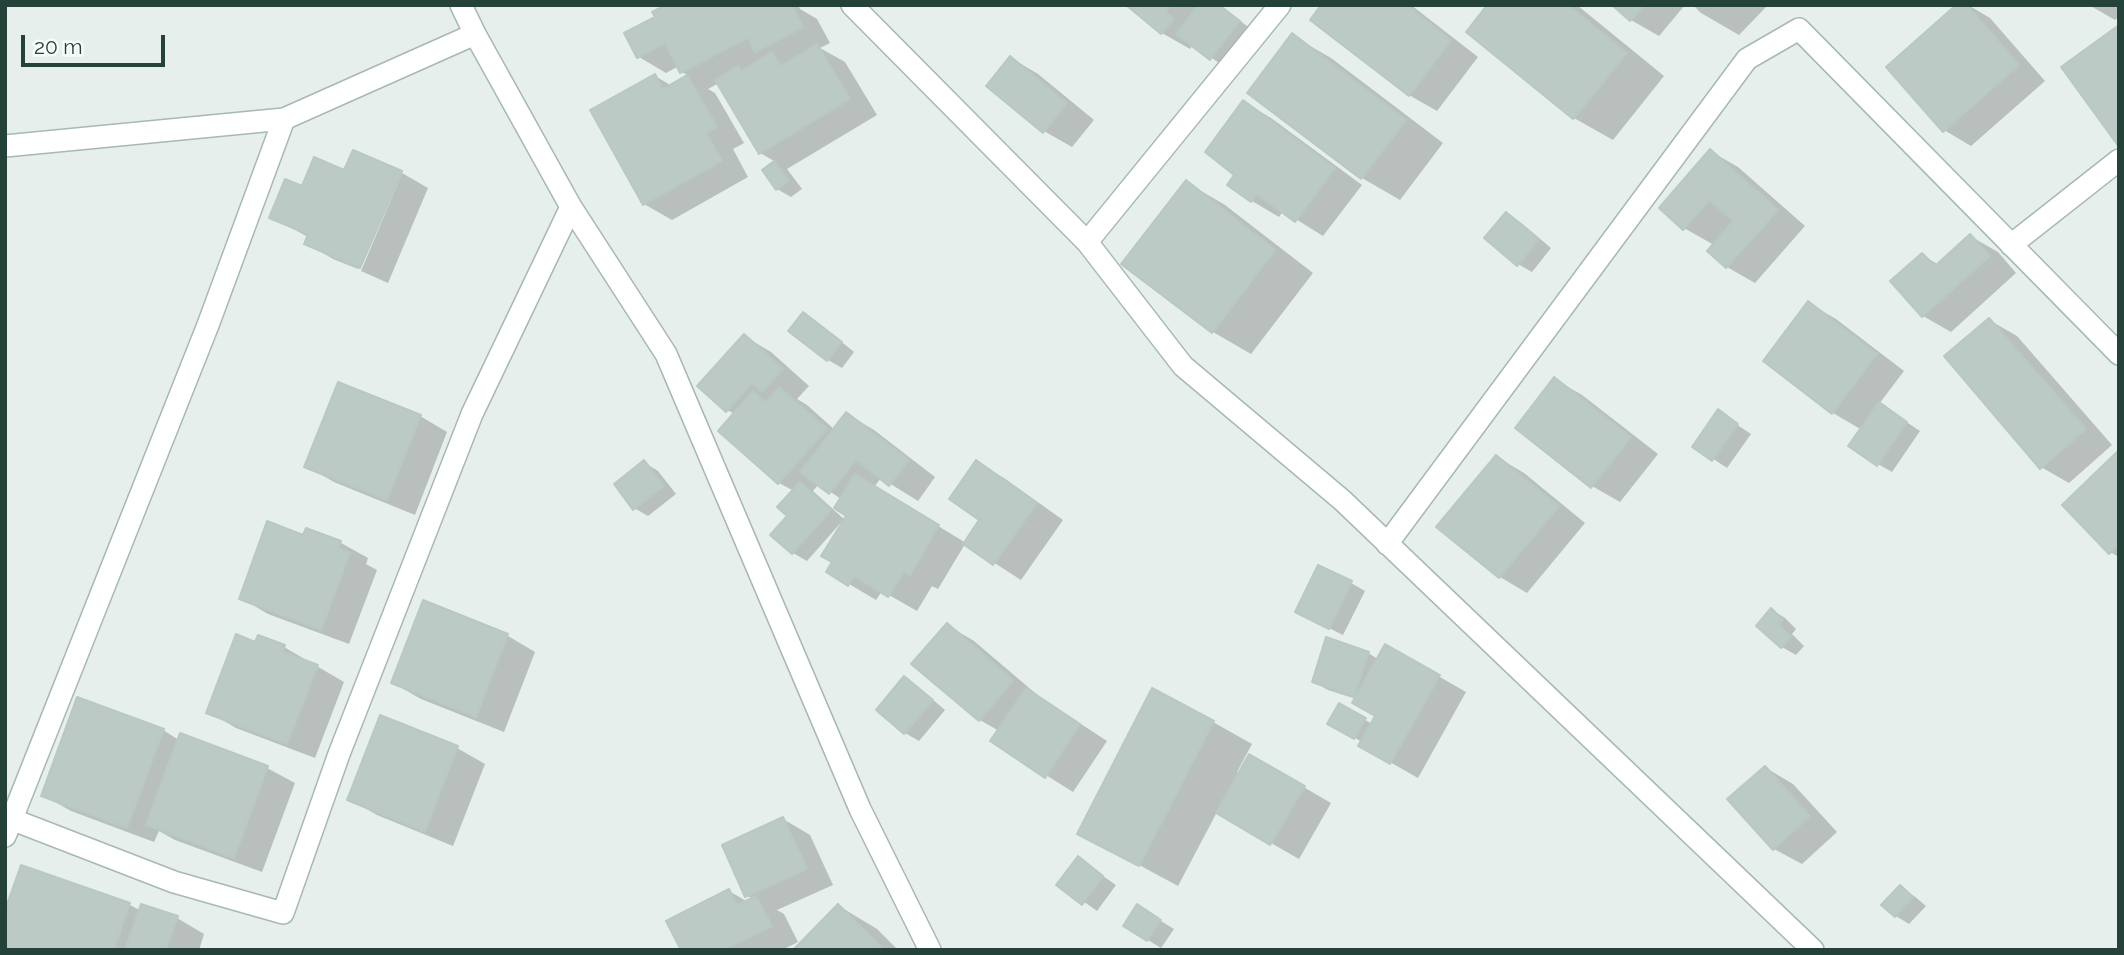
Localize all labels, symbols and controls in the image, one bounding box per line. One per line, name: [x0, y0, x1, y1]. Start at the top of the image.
scale bar: [24, 21, 168, 65]
text: 20 m: [34, 34, 82, 59]

